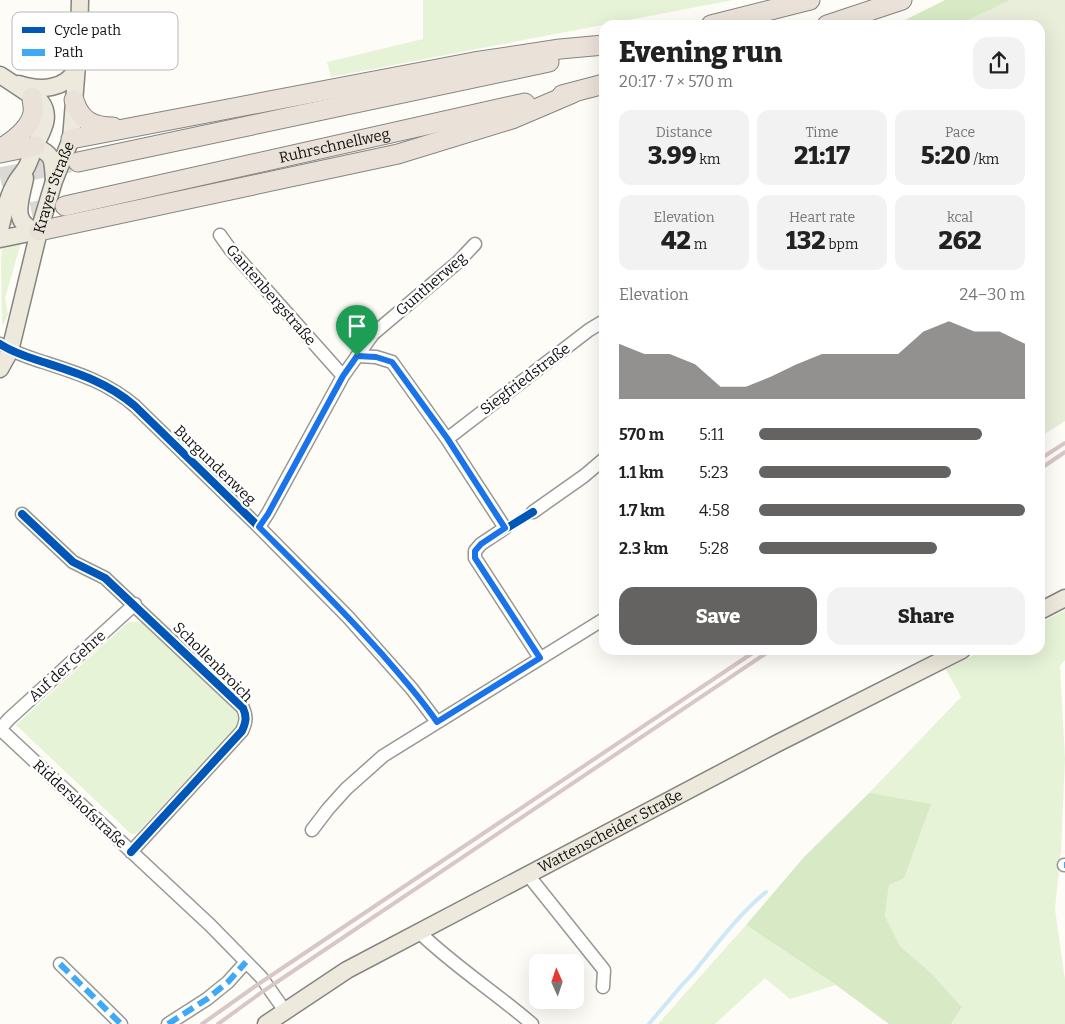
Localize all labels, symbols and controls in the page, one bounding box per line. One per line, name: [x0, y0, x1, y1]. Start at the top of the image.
legend: [12, 12, 178, 70]
text: Cycle path: [54, 22, 121, 39]
text: Evening run: [619, 36, 782, 69]
button: share: [973, 37, 1025, 89]
text: Path: [54, 44, 84, 61]
text: 20:17 · 7 × 570 m: [619, 72, 733, 91]
text: Distance: [656, 124, 712, 141]
text: Time: [805, 124, 839, 141]
text: Pace: [945, 124, 975, 141]
street label: Ruhrschnellweg: [277, 125, 391, 167]
street label: Krayer Straße: [30, 139, 78, 236]
text: 3.99: [648, 141, 697, 171]
text: 21:17: [794, 141, 850, 171]
text: 5:20: [921, 141, 971, 171]
text: km: [697, 151, 720, 168]
text: /km: [971, 151, 999, 168]
text: Elevation: [653, 209, 715, 226]
text: Heart rate: [789, 209, 855, 226]
text: kcal: [947, 209, 973, 226]
text: 42: [661, 226, 691, 256]
text: 132: [786, 226, 826, 256]
text: 262: [938, 226, 982, 256]
text: m: [691, 236, 707, 253]
text: bpm: [826, 236, 858, 253]
street label: Gantenbergstraße: [222, 241, 320, 349]
street label: Guntherweg: [392, 248, 470, 320]
text: Elevation: [619, 285, 689, 304]
text: 24–30 m: [960, 285, 1025, 304]
pin: [336, 305, 378, 356]
icon: arrive: [343, 312, 371, 340]
street label: Siegfriedstraße: [477, 339, 573, 419]
street label: Burgundenweg: [170, 421, 260, 509]
text: 570 m: [619, 425, 664, 444]
text: 5:11: [699, 425, 724, 444]
text: 1.1 km: [619, 463, 664, 482]
text: 5:23: [699, 463, 729, 482]
text: 1.7 km: [619, 501, 665, 520]
text: 4:58: [699, 501, 730, 520]
text: 2.3 km: [619, 539, 668, 558]
text: 5:28: [699, 539, 729, 558]
button: Save: [619, 587, 817, 645]
button: Share: [827, 587, 1025, 645]
street label: Schollenbroich: [169, 618, 257, 706]
street label: Auf der Gehre: [25, 627, 109, 705]
street label: Riddershofstraße: [29, 756, 131, 852]
street label: Wattenscheider Straße: [535, 786, 686, 877]
north arrow: [529, 954, 584, 1009]
map controls: [529, 954, 584, 1009]

